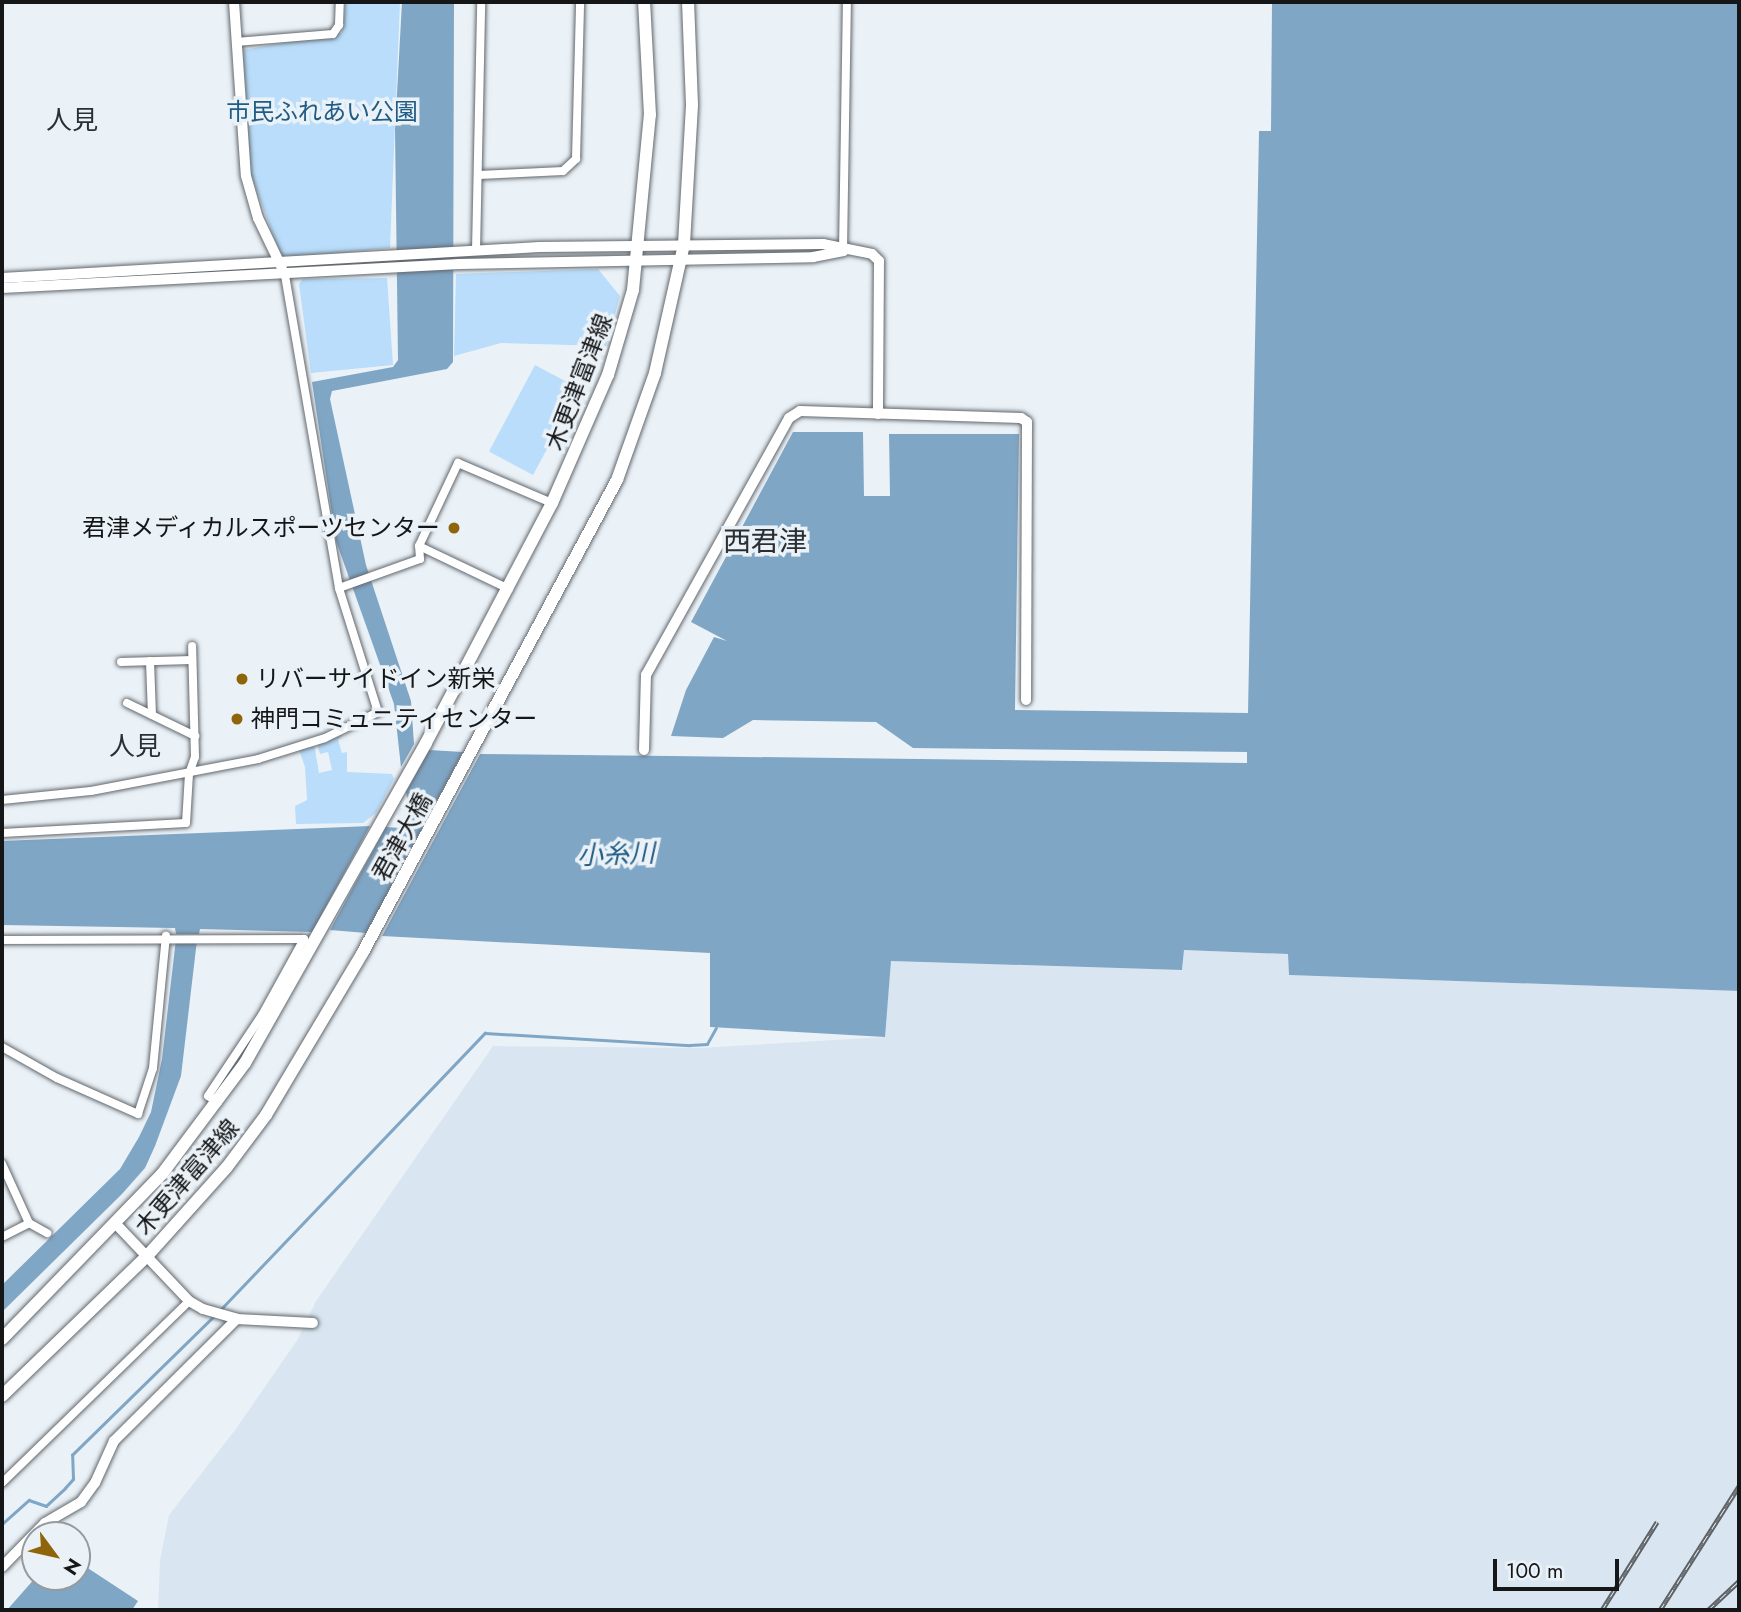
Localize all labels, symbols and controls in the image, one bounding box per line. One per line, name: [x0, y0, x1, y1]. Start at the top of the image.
park label: 市民ふれあい公園: [226, 98, 418, 126]
district label: 人見: [46, 105, 98, 137]
street label: 木更津富津線: [540, 310, 618, 454]
place label: 君津メディカルスポーツセンター: [80, 514, 440, 542]
marker: 君津メディカルスポーツセンター: [446, 520, 462, 536]
district label: 西君津: [723, 525, 807, 559]
place label: リバーサイドイン新栄: [256, 665, 496, 693]
marker: リバーサイドイン新栄: [234, 671, 250, 687]
place label: 神門コミュニティセンター: [251, 705, 539, 733]
marker: 神門コミュニティセンター: [229, 711, 245, 727]
district label: 人見: [109, 731, 161, 763]
street label: 君津大橋: [366, 788, 438, 886]
water label: 小糸川: [576, 838, 656, 872]
street label: 木更津富津線: [129, 1113, 245, 1241]
north arrow: [21, 1521, 91, 1591]
scale bar: [1496, 1546, 1622, 1590]
text: N: [57, 1553, 88, 1580]
text: 100 m: [1506, 1556, 1563, 1586]

